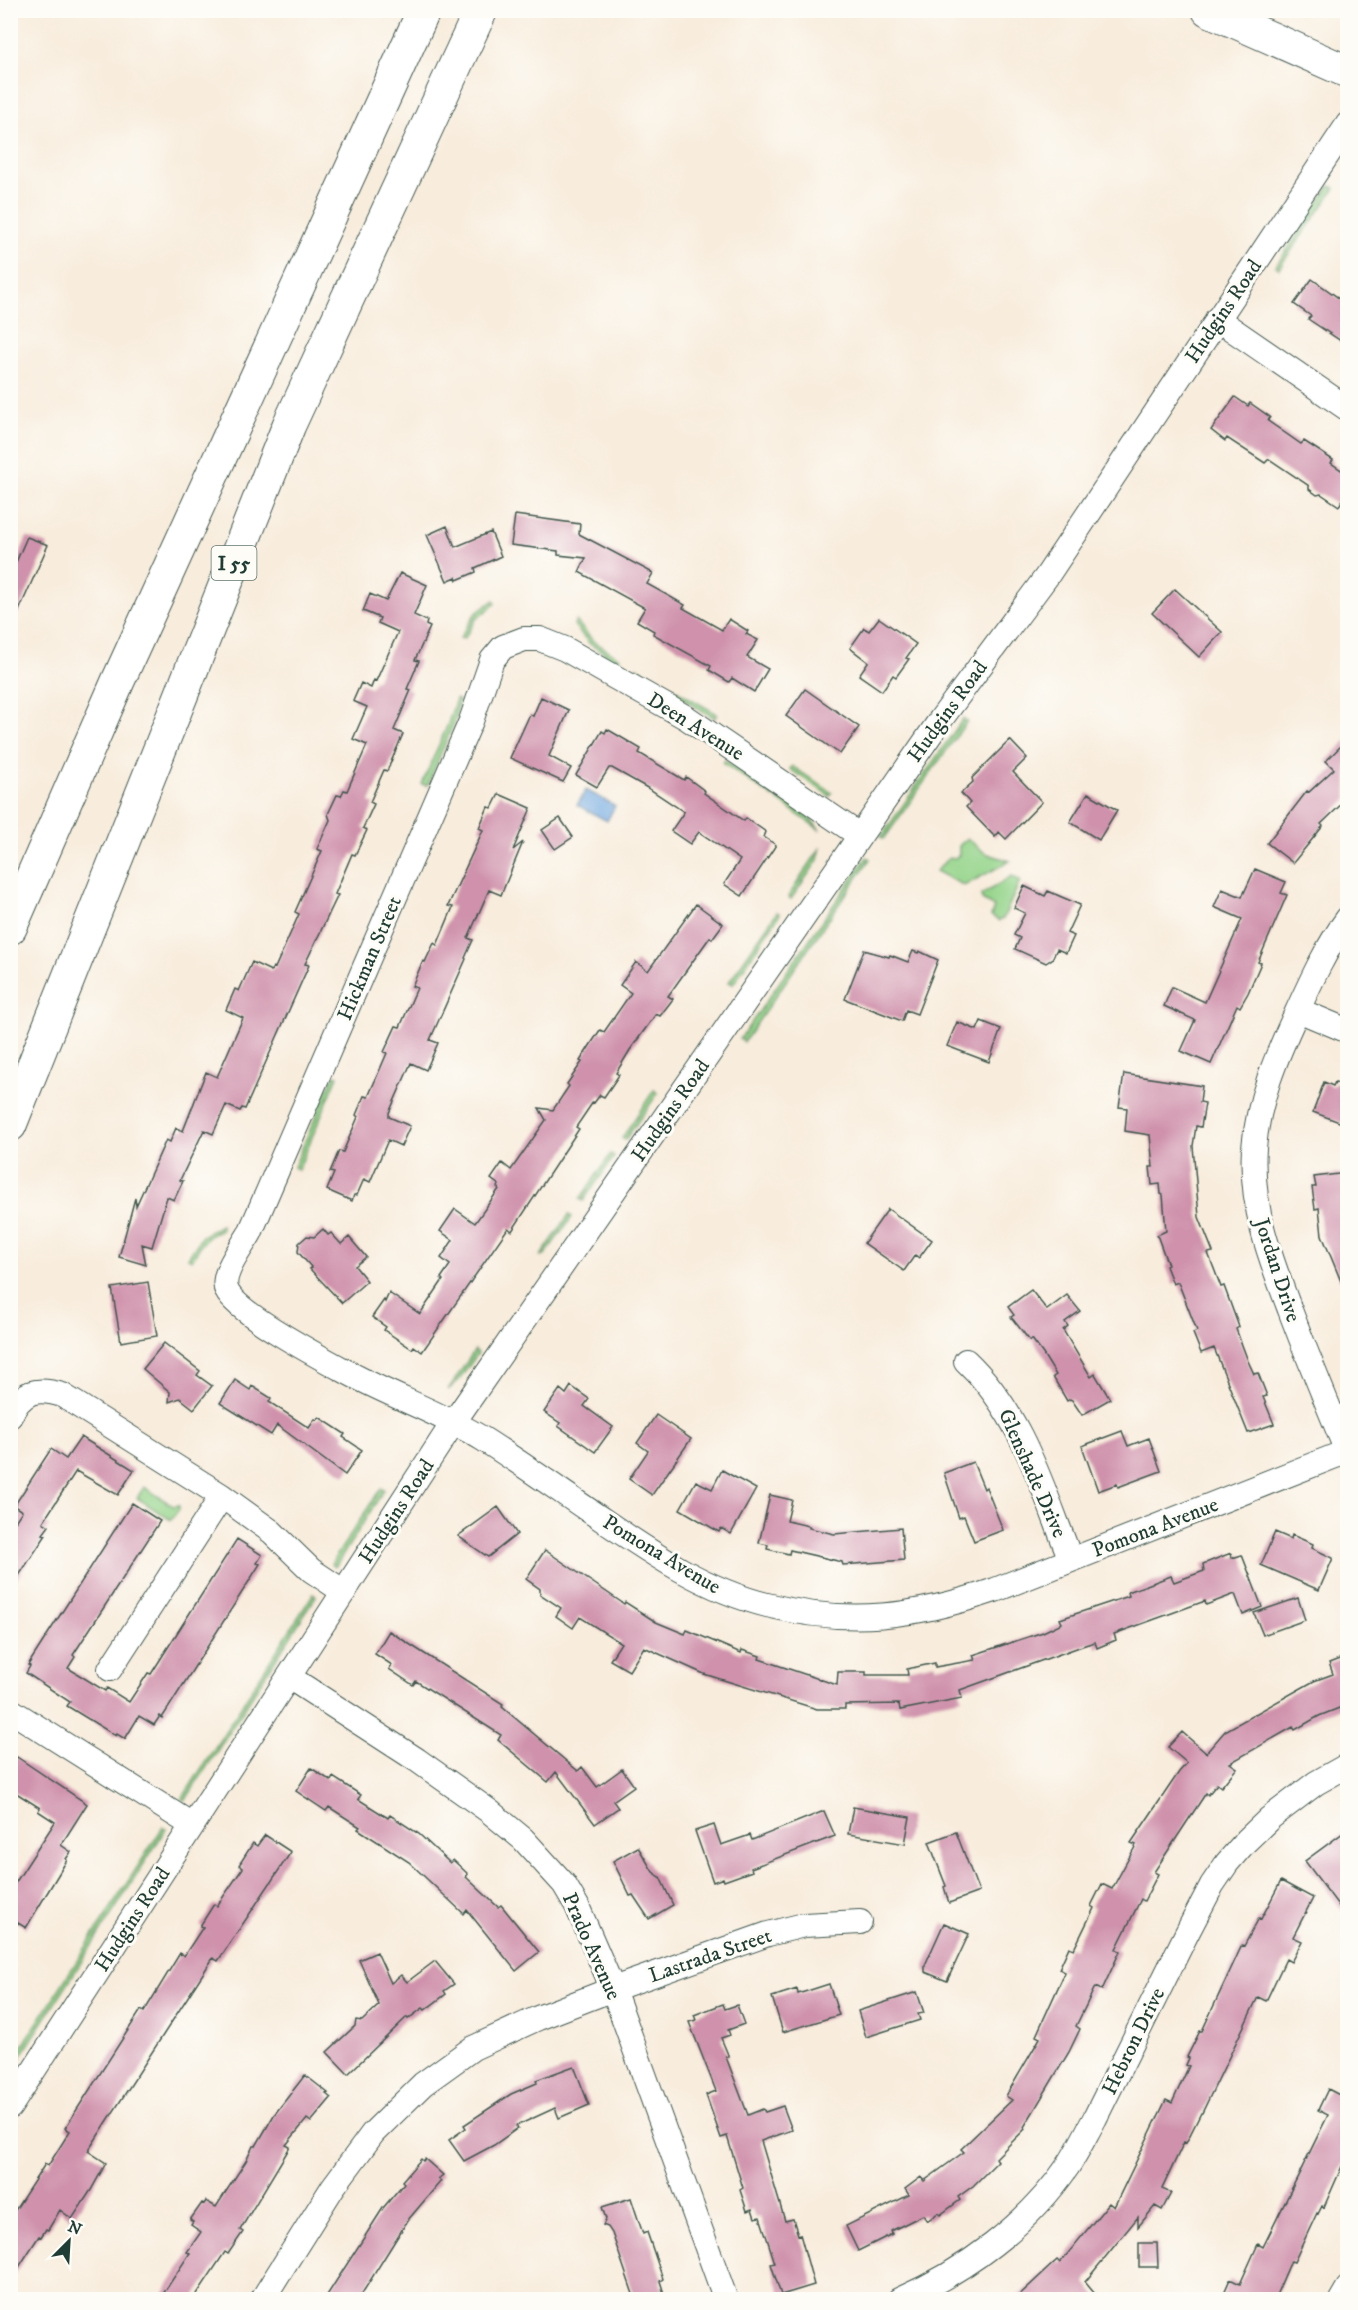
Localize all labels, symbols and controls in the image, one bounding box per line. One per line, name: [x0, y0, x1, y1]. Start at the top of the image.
street label: Hudgins Road: [1180, 254, 1268, 368]
road number: I 55: [212, 546, 256, 580]
street label: Hudgins Road: [902, 655, 994, 768]
street label: Deen Avenue: [642, 687, 749, 767]
street label: Hickman Street: [332, 892, 408, 1024]
street label: Hudgins Road: [626, 1054, 716, 1167]
street label: Jordan Drive: [1247, 1213, 1306, 1326]
street label: Glenshade Drive: [992, 1405, 1072, 1542]
street label: Hudgins Road: [353, 1454, 441, 1569]
street label: Pomona Avenue: [1089, 1492, 1222, 1564]
street label: Pomona Avenue: [598, 1509, 725, 1600]
street label: Hudgins Road: [89, 1862, 177, 1977]
street label: Prado Avenue: [556, 1889, 626, 2004]
street label: Lastrada Street: [646, 1923, 775, 1989]
street label: Hebron Drive: [1097, 1983, 1171, 2099]
north arrow: [39, 2211, 99, 2271]
text: N: [65, 2216, 85, 2240]

